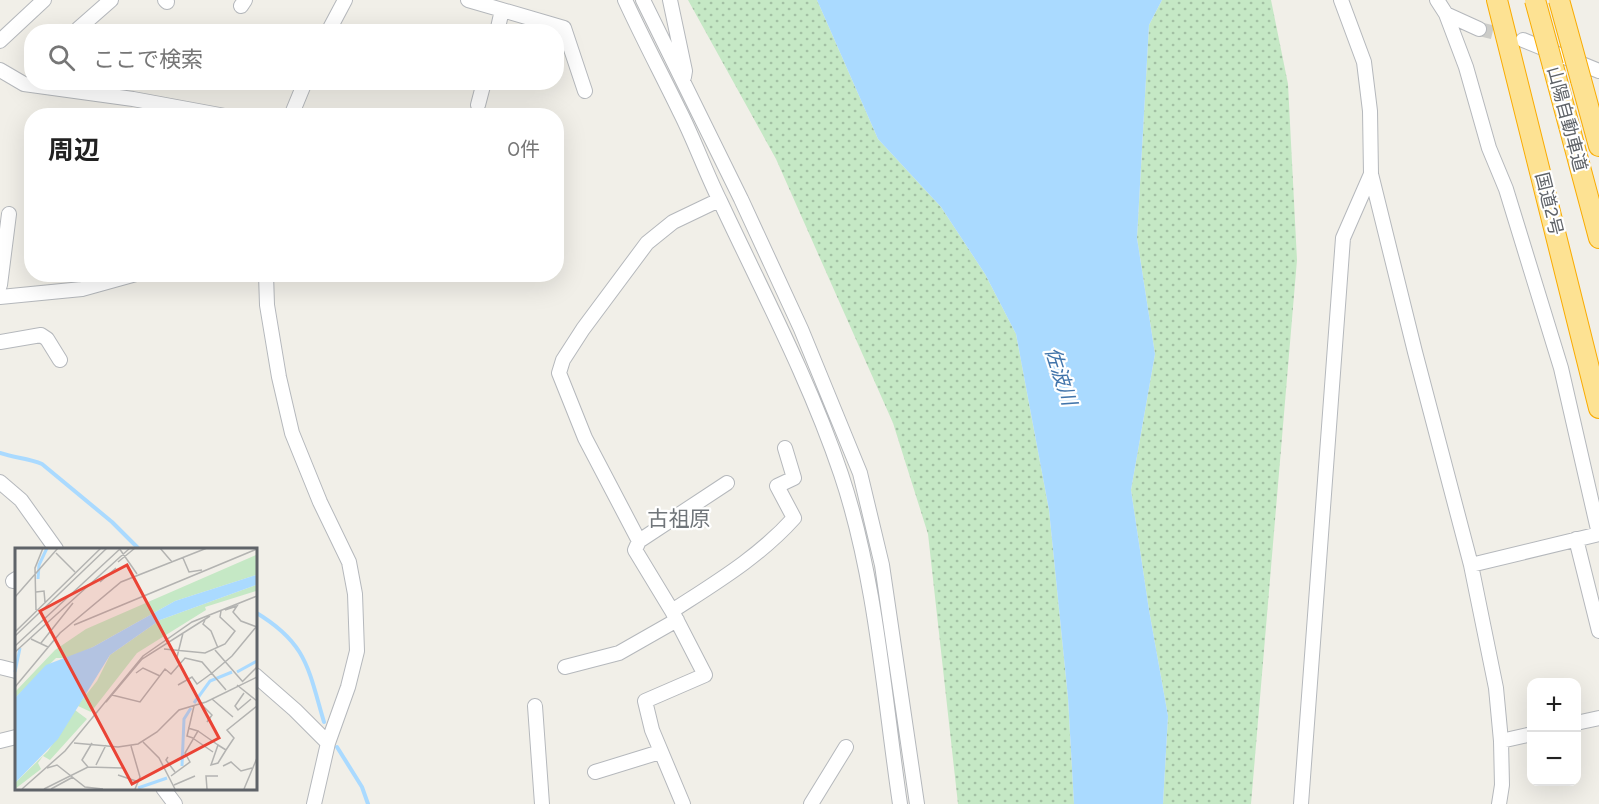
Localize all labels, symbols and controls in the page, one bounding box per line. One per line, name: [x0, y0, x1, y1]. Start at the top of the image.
search box: [24, 24, 564, 90]
icon: search: [45, 41, 78, 74]
text: ここで検索: [93, 46, 203, 73]
street label: 山陽自動車道: [1542, 64, 1592, 174]
text: 周辺: [48, 134, 100, 166]
text: 0件: [507, 137, 540, 161]
street label: 国道2号: [1531, 170, 1567, 238]
water label: 佐波川: [1040, 344, 1082, 410]
district label: 古祖原: [648, 506, 711, 531]
inset map: [15, 548, 256, 789]
map controls: [1527, 678, 1581, 786]
button: +: [1527, 678, 1581, 732]
button: −: [1527, 732, 1581, 786]

